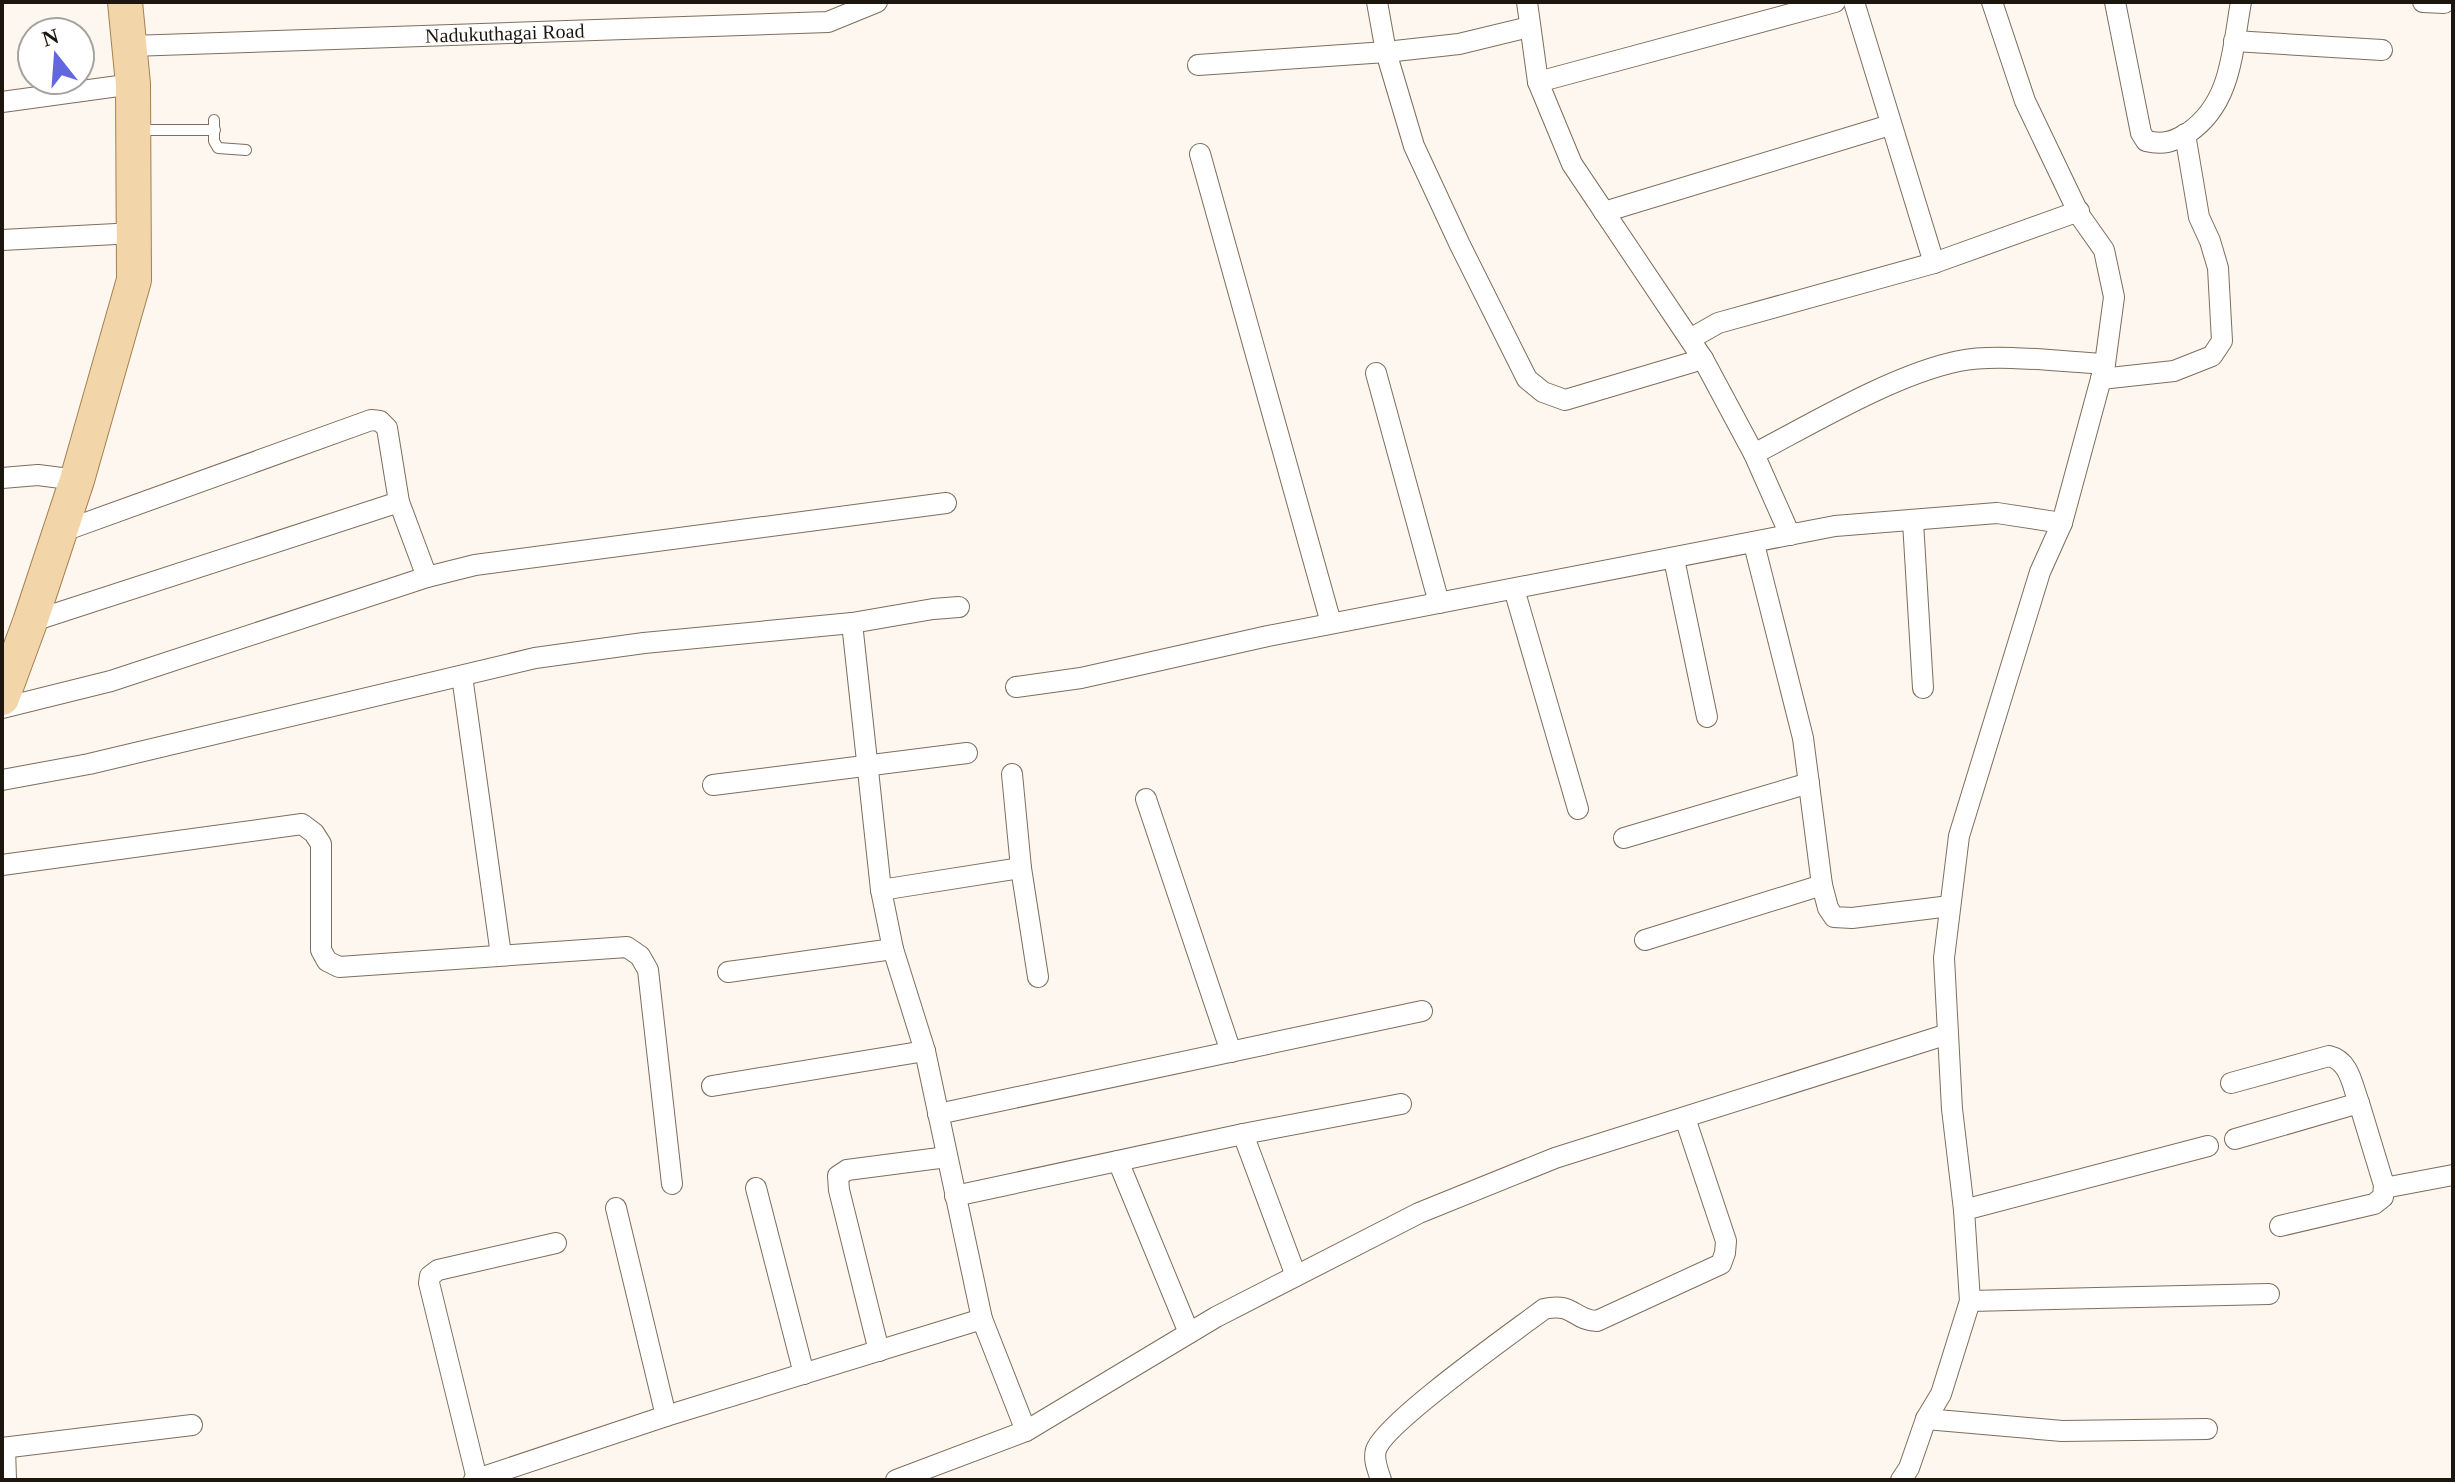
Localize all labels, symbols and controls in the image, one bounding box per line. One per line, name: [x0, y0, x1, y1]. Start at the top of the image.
north arrow: [16, 16, 96, 96]
street label: Nadukuthagai Road: [425, 19, 585, 47]
text: N: [39, 23, 62, 52]

